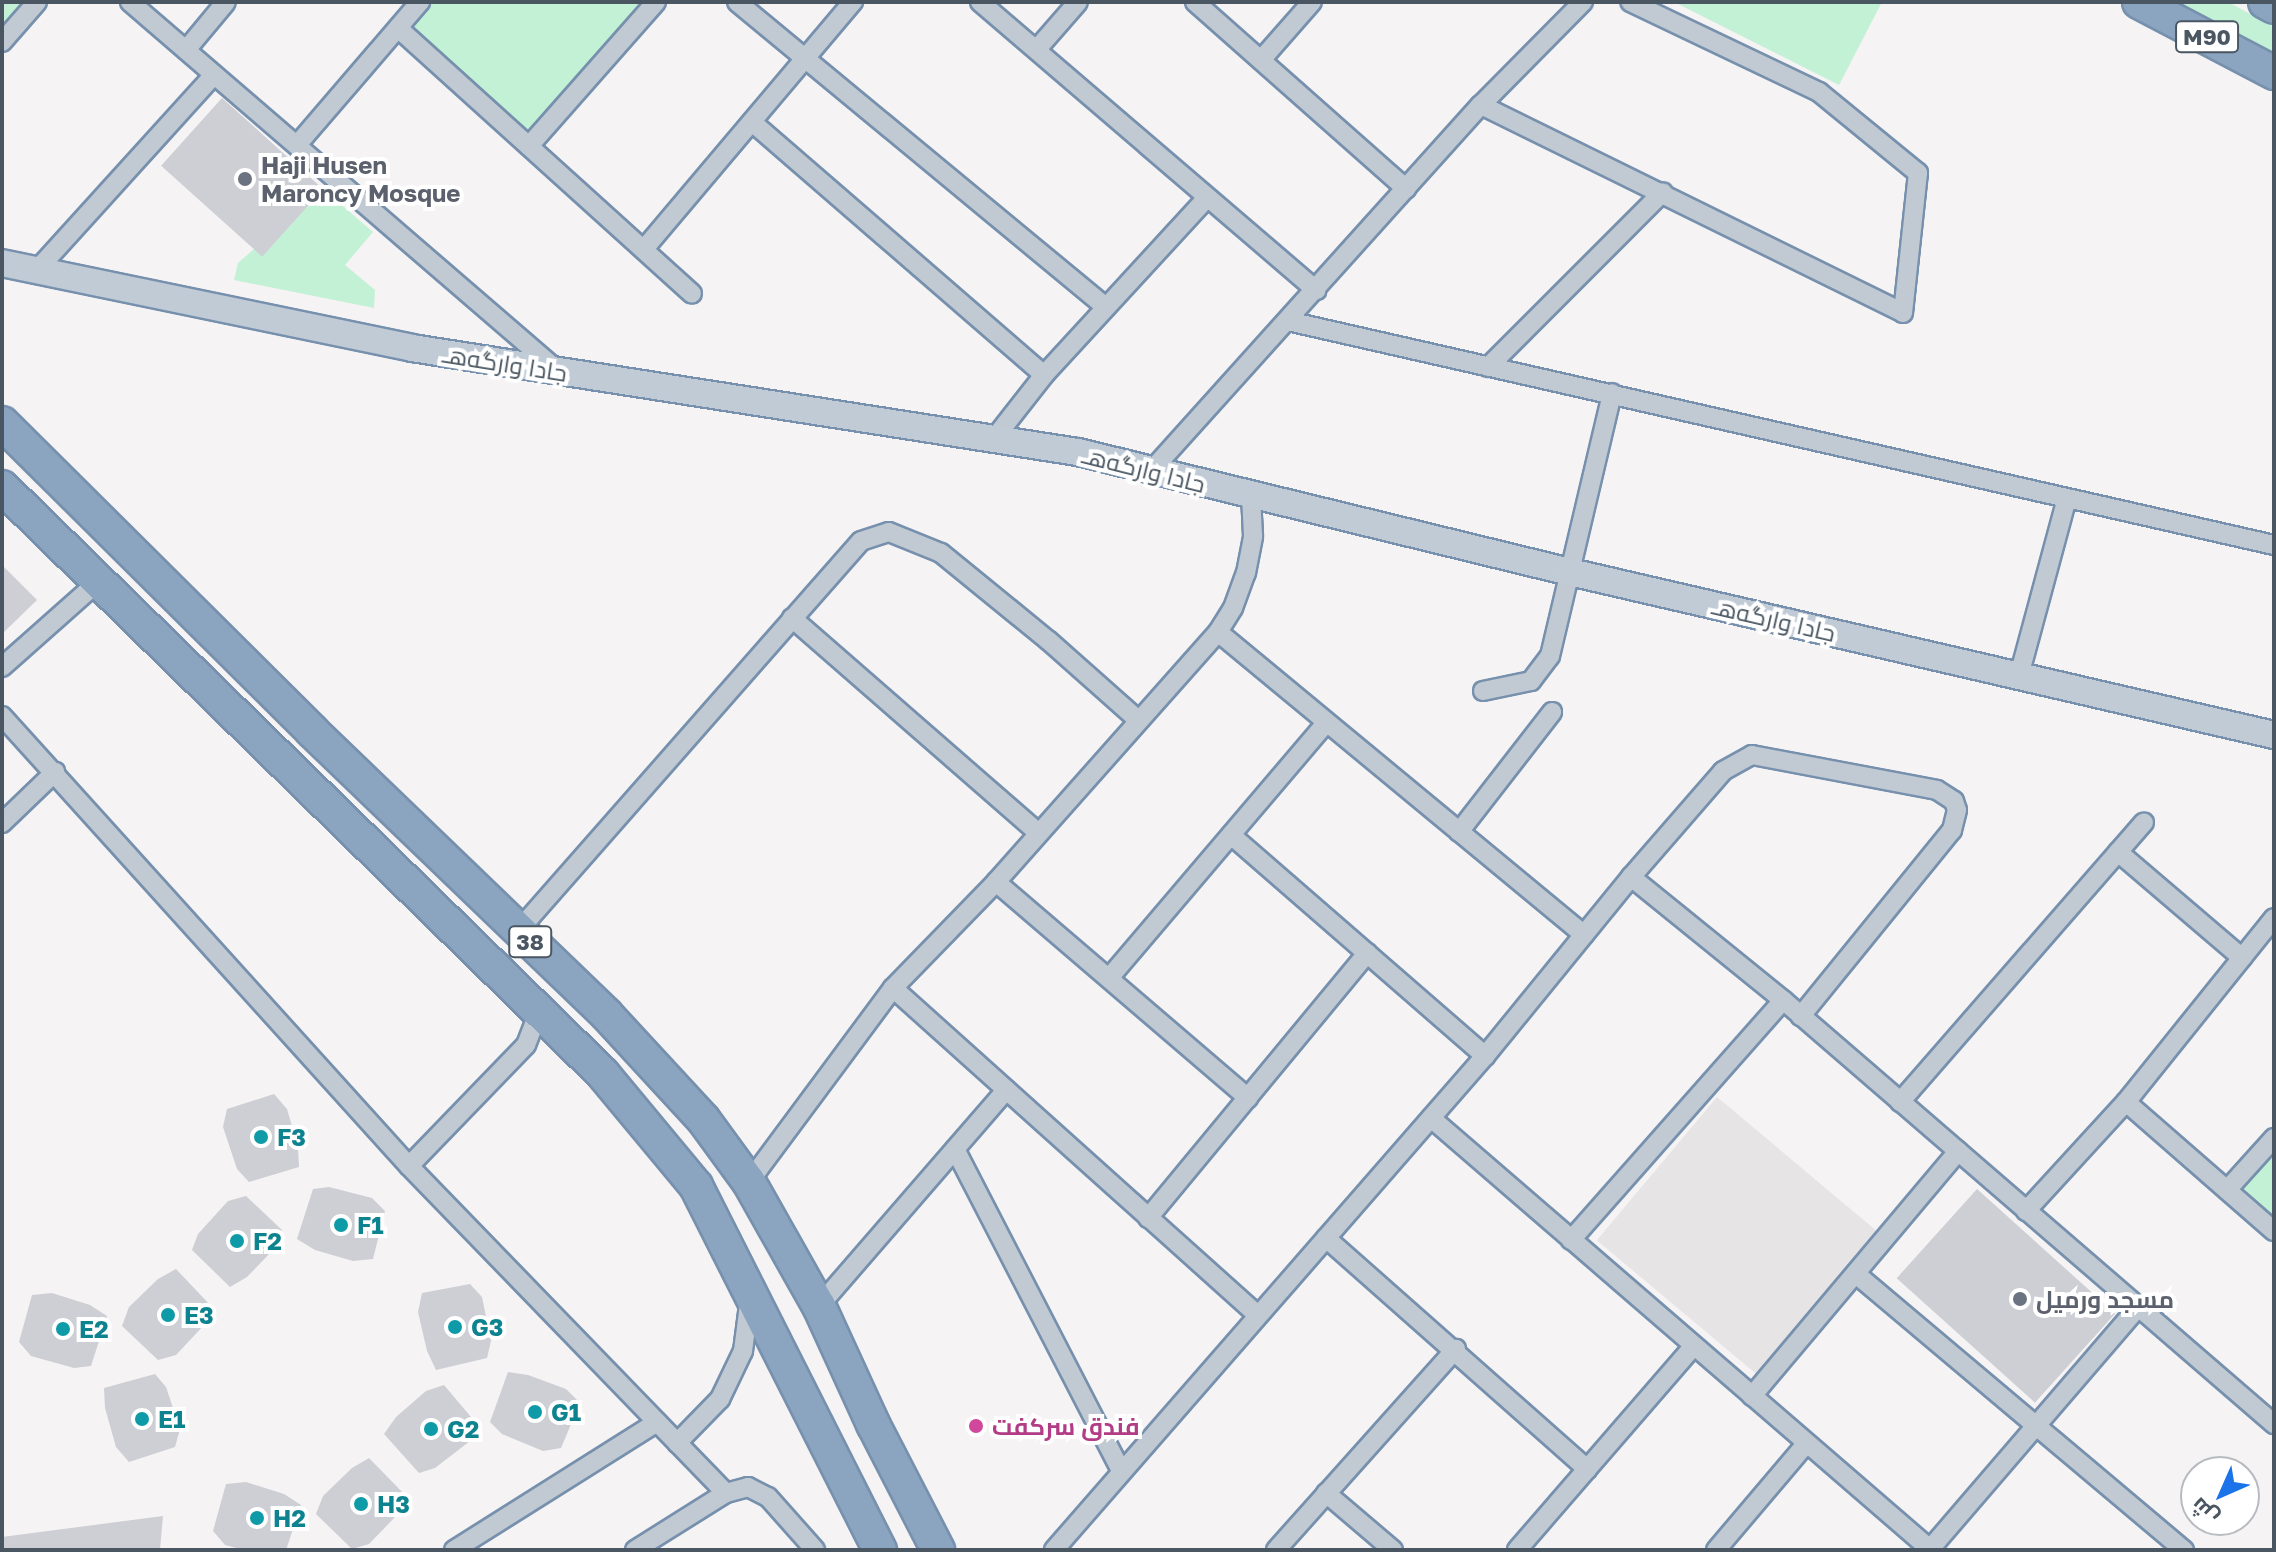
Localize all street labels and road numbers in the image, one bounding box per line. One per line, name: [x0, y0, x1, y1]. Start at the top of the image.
road number: M90: [2175, 19, 2239, 55]
street label: جادا وارگه‌هـ: [441, 339, 569, 387]
street label: جادا وارگه‌هـ: [1080, 440, 1208, 498]
street label: جادا وارگه‌هـ: [1710, 591, 1838, 647]
road number: 38: [508, 924, 552, 960]

